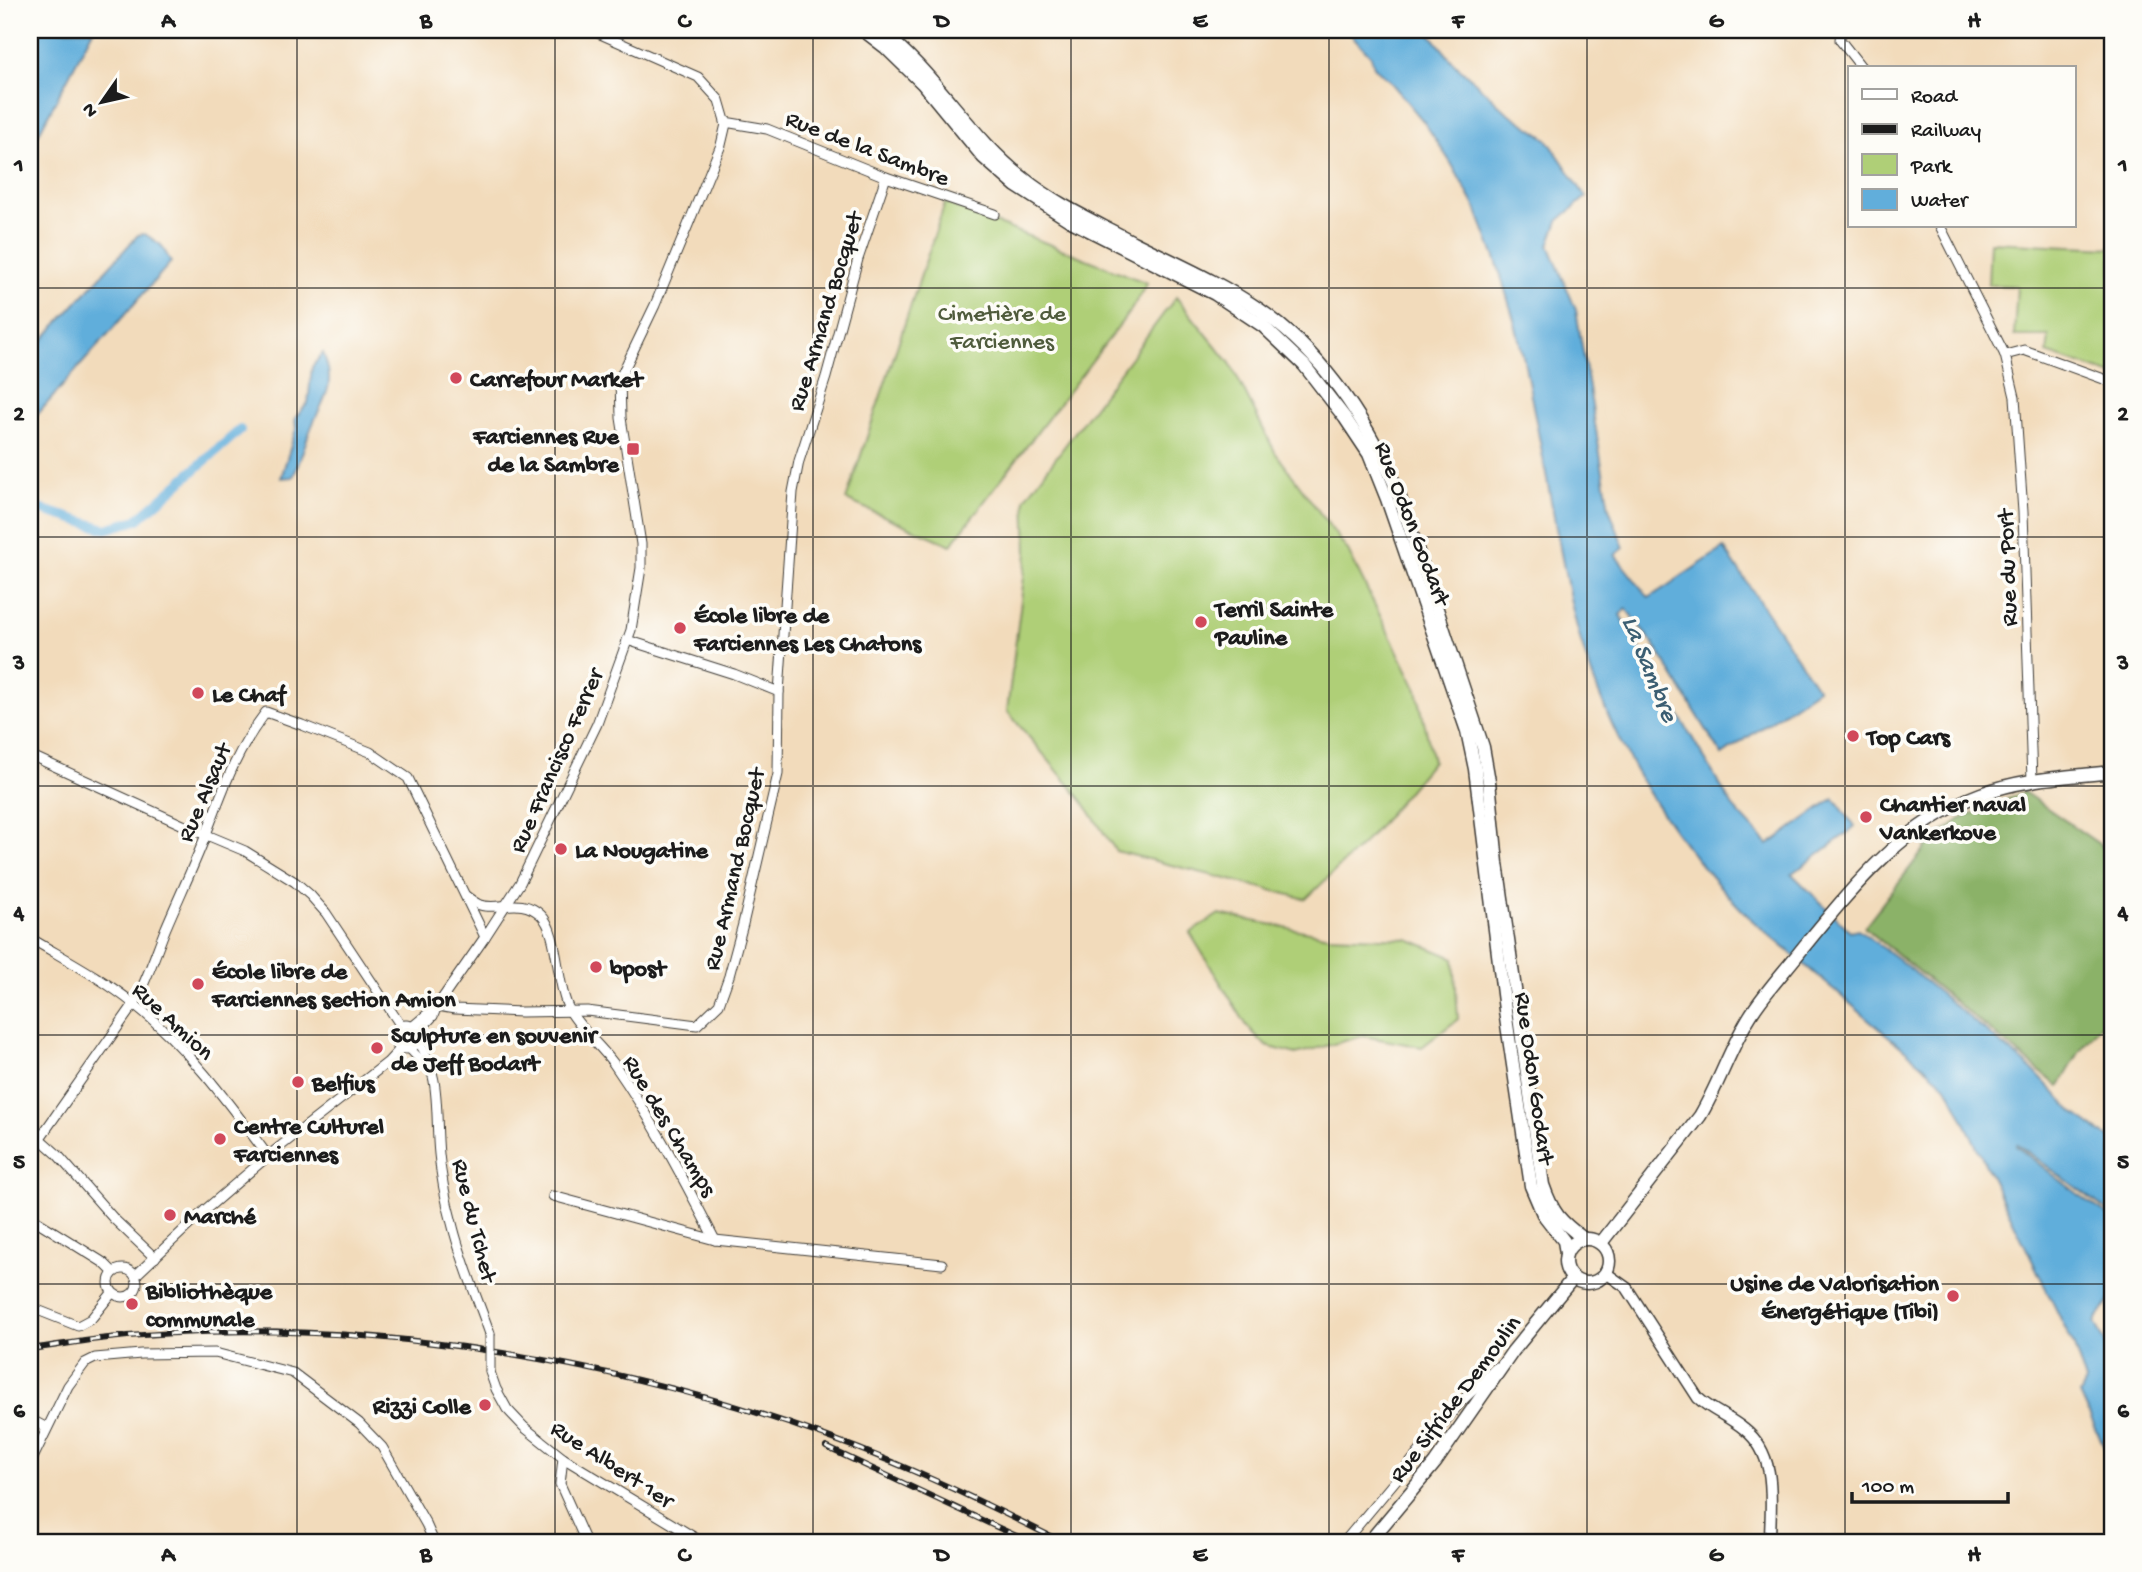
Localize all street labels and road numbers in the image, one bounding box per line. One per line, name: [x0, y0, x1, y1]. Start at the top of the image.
street label: Rue de la Sambre: [781, 106, 953, 195]
street label: Rue Armand Bocquet: [783, 207, 872, 415]
street label: Rue Odon Godart: [1366, 438, 1456, 612]
street label: Rue du Port: [1993, 507, 2026, 627]
street label: Rue Francisco Ferrer: [505, 663, 613, 858]
street label: Rue Alsaut: [172, 738, 241, 847]
street label: Rue Armand Bocquet: [699, 764, 774, 974]
street label: Rue Amion: [124, 977, 219, 1068]
street label: Rue Odon Godart: [1506, 991, 1559, 1168]
street label: Rue des Champs: [614, 1051, 722, 1204]
street label: Rue du Tchet: [443, 1157, 502, 1287]
street label: Rue Sifride Demoulin: [1384, 1310, 1530, 1490]
street label: Rue Albert 1er: [544, 1415, 680, 1518]

